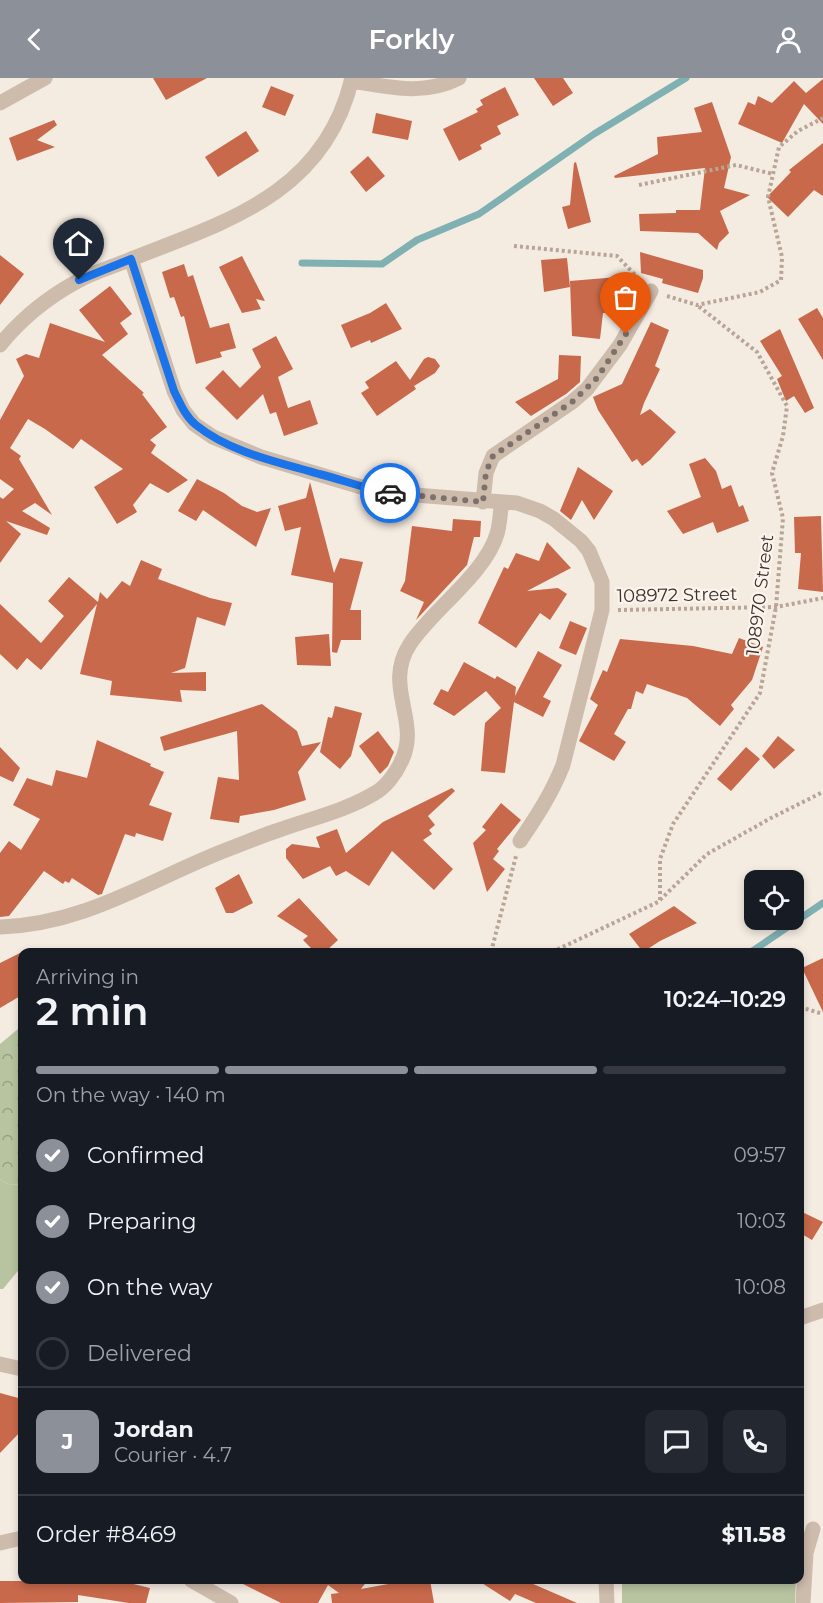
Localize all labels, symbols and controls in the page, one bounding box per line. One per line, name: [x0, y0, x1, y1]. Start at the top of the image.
icon: back: [18, 23, 51, 56]
text: Forkly: [369, 23, 454, 56]
icon: person: [772, 23, 805, 56]
pin: [53, 218, 104, 280]
icon: home: [62, 227, 95, 260]
pin: [600, 272, 651, 334]
icon: bag: [609, 281, 642, 314]
courier: [360, 463, 420, 523]
icon: car: [374, 477, 407, 510]
street label: 108970 Street: [742, 533, 778, 657]
street label: 108972 Street: [616, 583, 738, 607]
map controls: [744, 870, 804, 930]
button: locate: [744, 870, 804, 930]
text: Arriving in: [36, 965, 139, 989]
text: 10:24–10:29: [664, 986, 786, 1013]
text: 2 min: [36, 987, 149, 1035]
text: On the way · 140 m: [36, 1083, 226, 1107]
icon: check: [36, 1139, 69, 1172]
text: Confirmed: [87, 1142, 204, 1169]
text: 09:57: [734, 1143, 786, 1167]
icon: check: [36, 1205, 69, 1238]
text: Preparing: [87, 1208, 196, 1235]
text: 10:03: [737, 1209, 786, 1233]
icon: check: [36, 1271, 69, 1304]
text: On the way: [87, 1274, 212, 1301]
text: 10:08: [735, 1275, 786, 1299]
text: Delivered: [87, 1340, 192, 1367]
button: chat: [645, 1410, 708, 1473]
button: phone: [723, 1410, 786, 1473]
text: Jordan: [114, 1416, 194, 1443]
text: J: [62, 1428, 73, 1455]
text: Courier · 4.7: [114, 1443, 232, 1467]
text: Order #8469: [36, 1521, 176, 1548]
text: $11.58: [722, 1521, 786, 1548]

